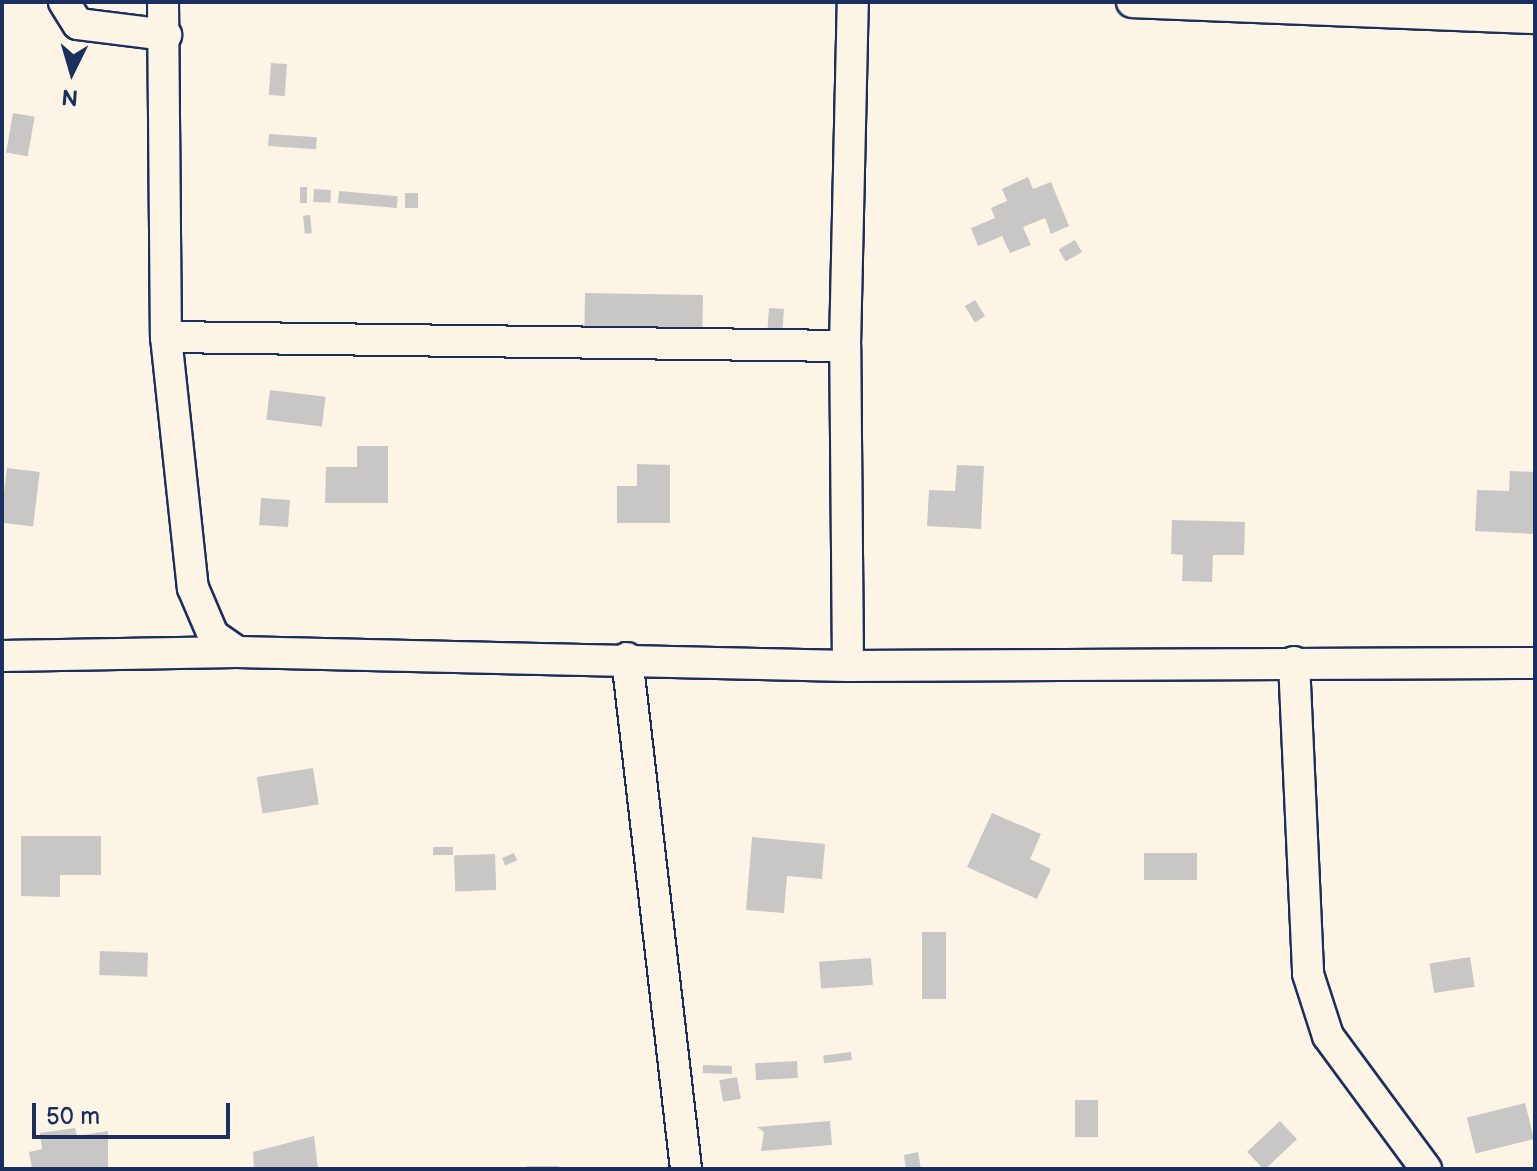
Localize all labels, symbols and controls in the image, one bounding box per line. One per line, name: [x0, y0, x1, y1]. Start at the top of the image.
north arrow: [32, 32, 112, 112]
text: N: [60, 82, 79, 111]
scale bar: [36, 1087, 234, 1137]
text: 50 m: [46, 1102, 100, 1131]

